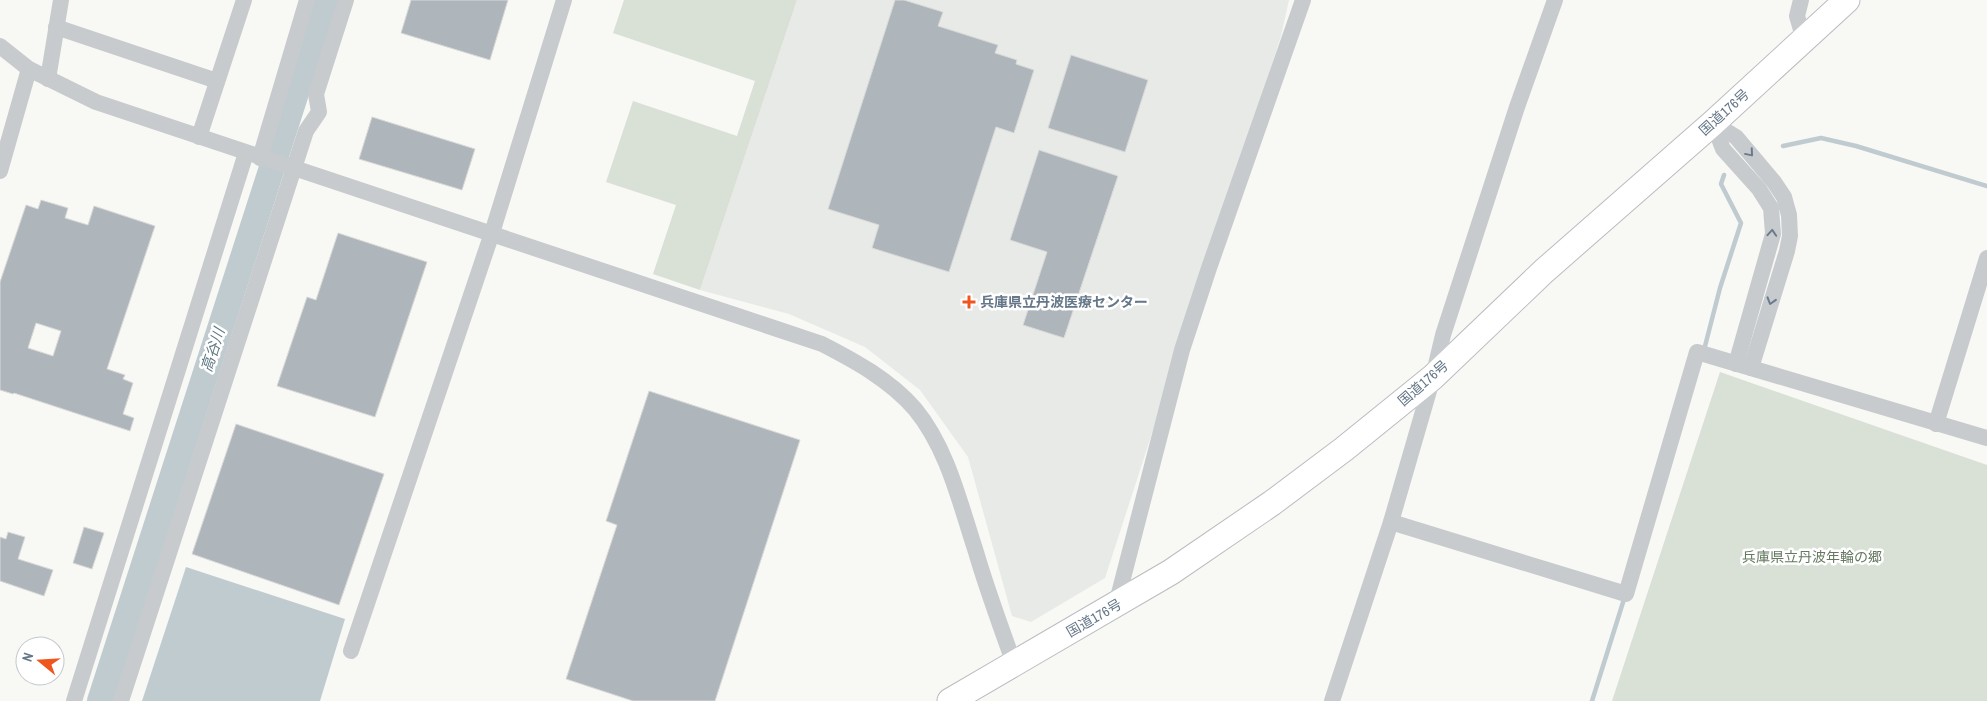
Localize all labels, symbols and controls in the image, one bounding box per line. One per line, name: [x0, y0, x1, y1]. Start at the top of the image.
street label: 国道176号: [1695, 85, 1753, 139]
one-way arrow: [1744, 148, 1753, 157]
one-way arrow: [1766, 228, 1777, 236]
place label: 兵庫県立丹波医療センター: [980, 293, 1148, 311]
marker: 兵庫県立丹波医療センター: [962, 295, 976, 309]
one-way arrow: [1767, 296, 1777, 304]
water label: 高谷川: [196, 323, 230, 374]
street label: 国道176号: [1394, 356, 1452, 410]
park label: 兵庫県立丹波年輪の郷: [1742, 548, 1882, 566]
street label: 国道176号: [1063, 595, 1125, 641]
north arrow: [15, 636, 65, 686]
text: N: [18, 650, 37, 664]

